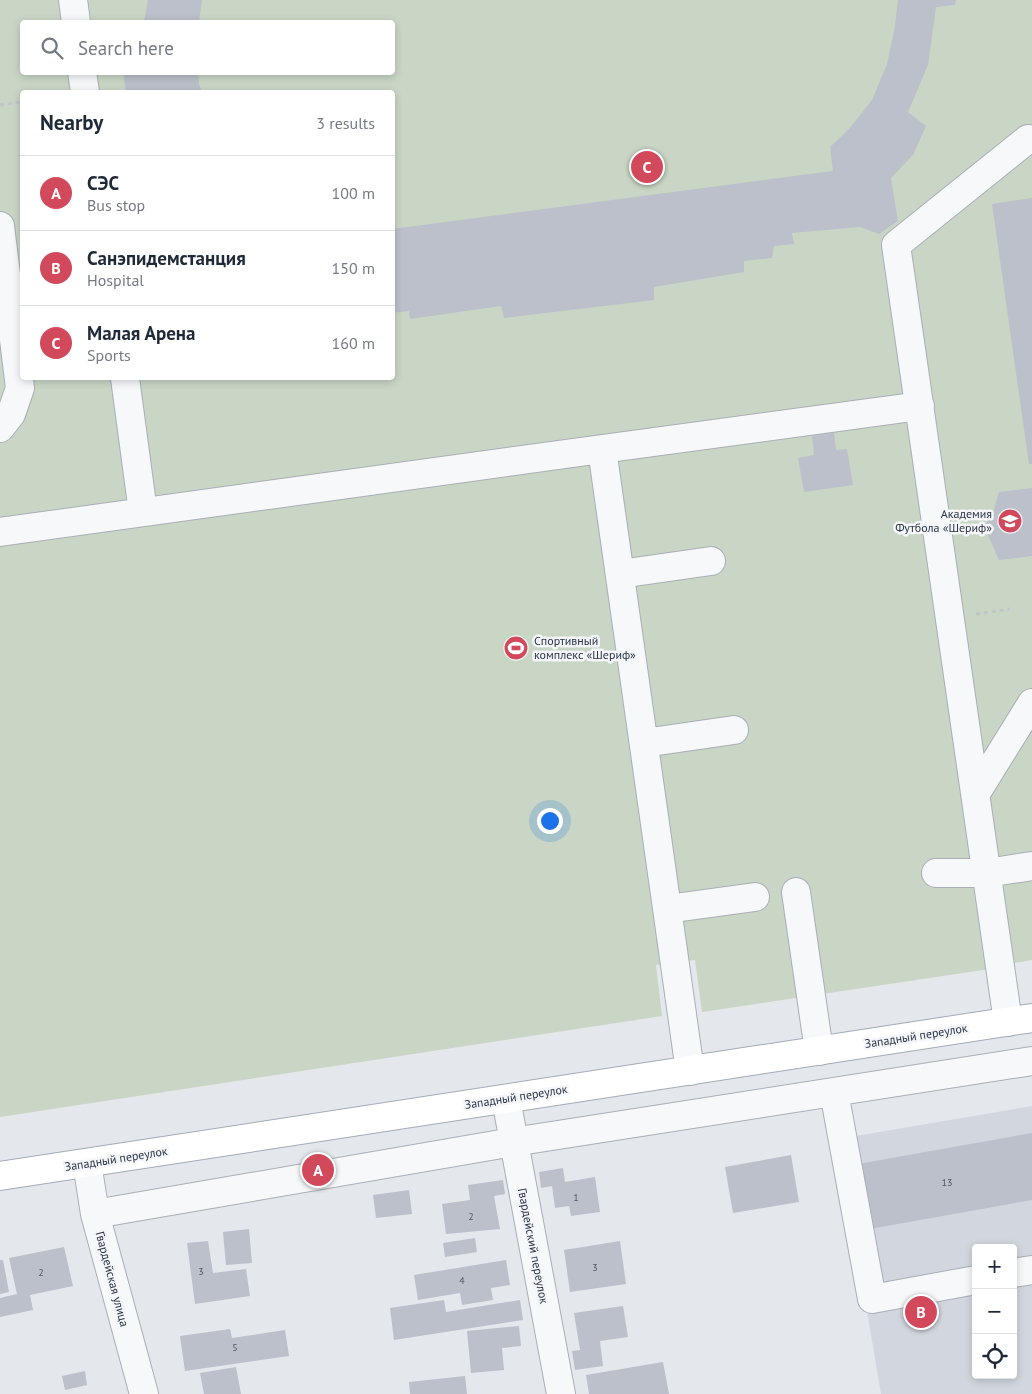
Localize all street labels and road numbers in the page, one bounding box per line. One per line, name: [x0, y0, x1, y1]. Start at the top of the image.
street label: Западный переулок: [863, 1020, 969, 1051]
street label: Западный переулок: [463, 1081, 569, 1112]
street label: Западный переулок: [63, 1143, 169, 1174]
street label: Гвардейский переулок: [515, 1187, 552, 1305]
street label: Гвардейская улица: [93, 1230, 132, 1328]

